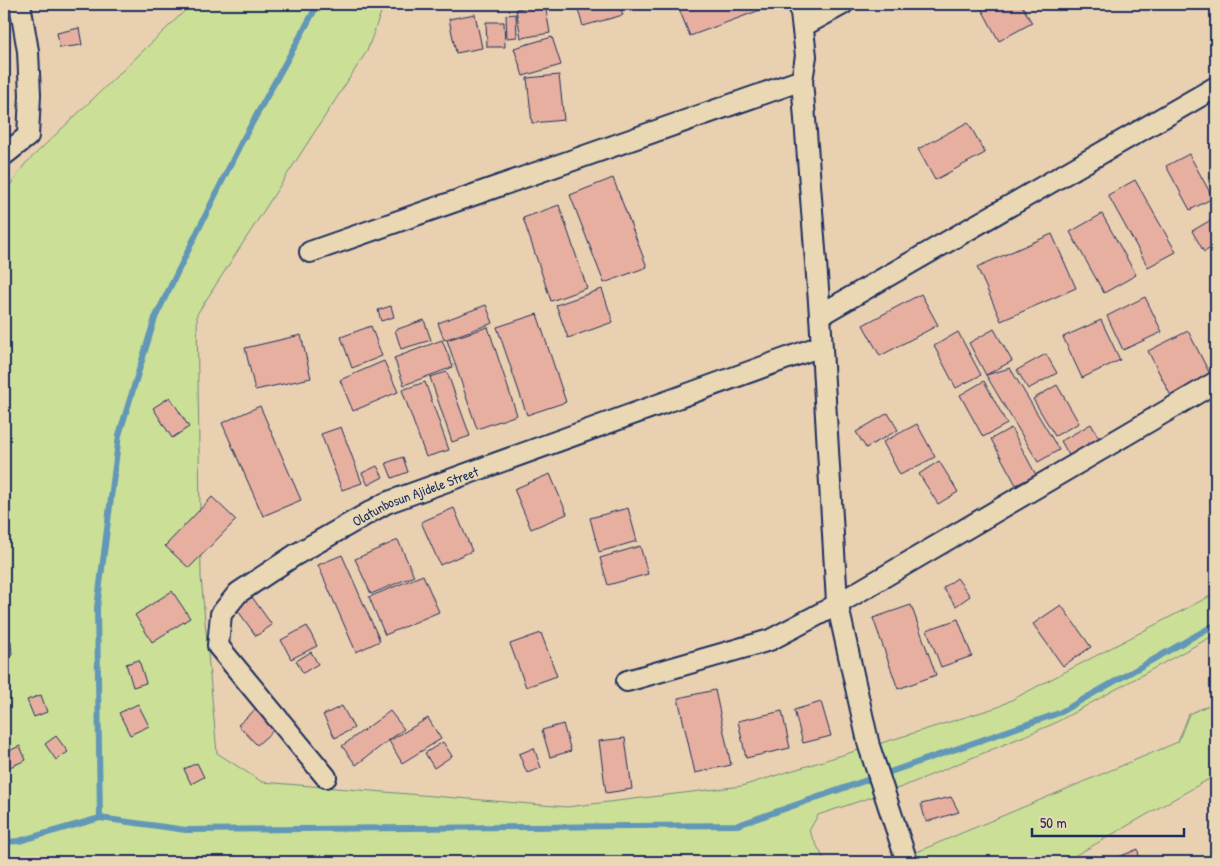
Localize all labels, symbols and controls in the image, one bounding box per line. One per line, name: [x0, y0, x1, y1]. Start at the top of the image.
street label: Olatunbosun Ajidele Street: [348, 461, 481, 530]
scale bar: [1032, 806, 1185, 838]
text: 50 m: [1040, 812, 1067, 833]

